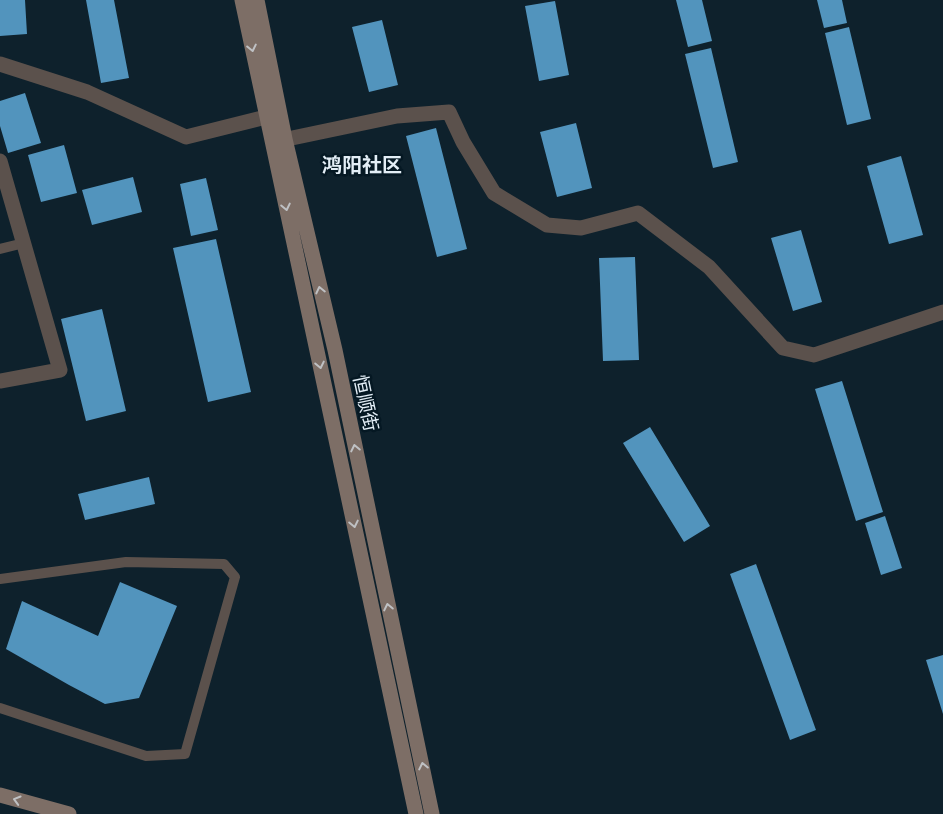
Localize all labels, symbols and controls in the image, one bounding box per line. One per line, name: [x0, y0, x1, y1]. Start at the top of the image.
one-way arrow: [246, 43, 257, 52]
district label: 鸿阳社区: [322, 154, 402, 178]
one-way arrow: [281, 202, 291, 211]
one-way arrow: [315, 285, 326, 294]
one-way arrow: [315, 361, 325, 370]
street label: 恒顺街: [347, 373, 382, 434]
one-way arrow: [350, 444, 360, 453]
one-way arrow: [349, 520, 359, 529]
one-way arrow: [384, 603, 394, 612]
one-way arrow: [418, 762, 428, 771]
one-way arrow: [14, 796, 22, 806]

